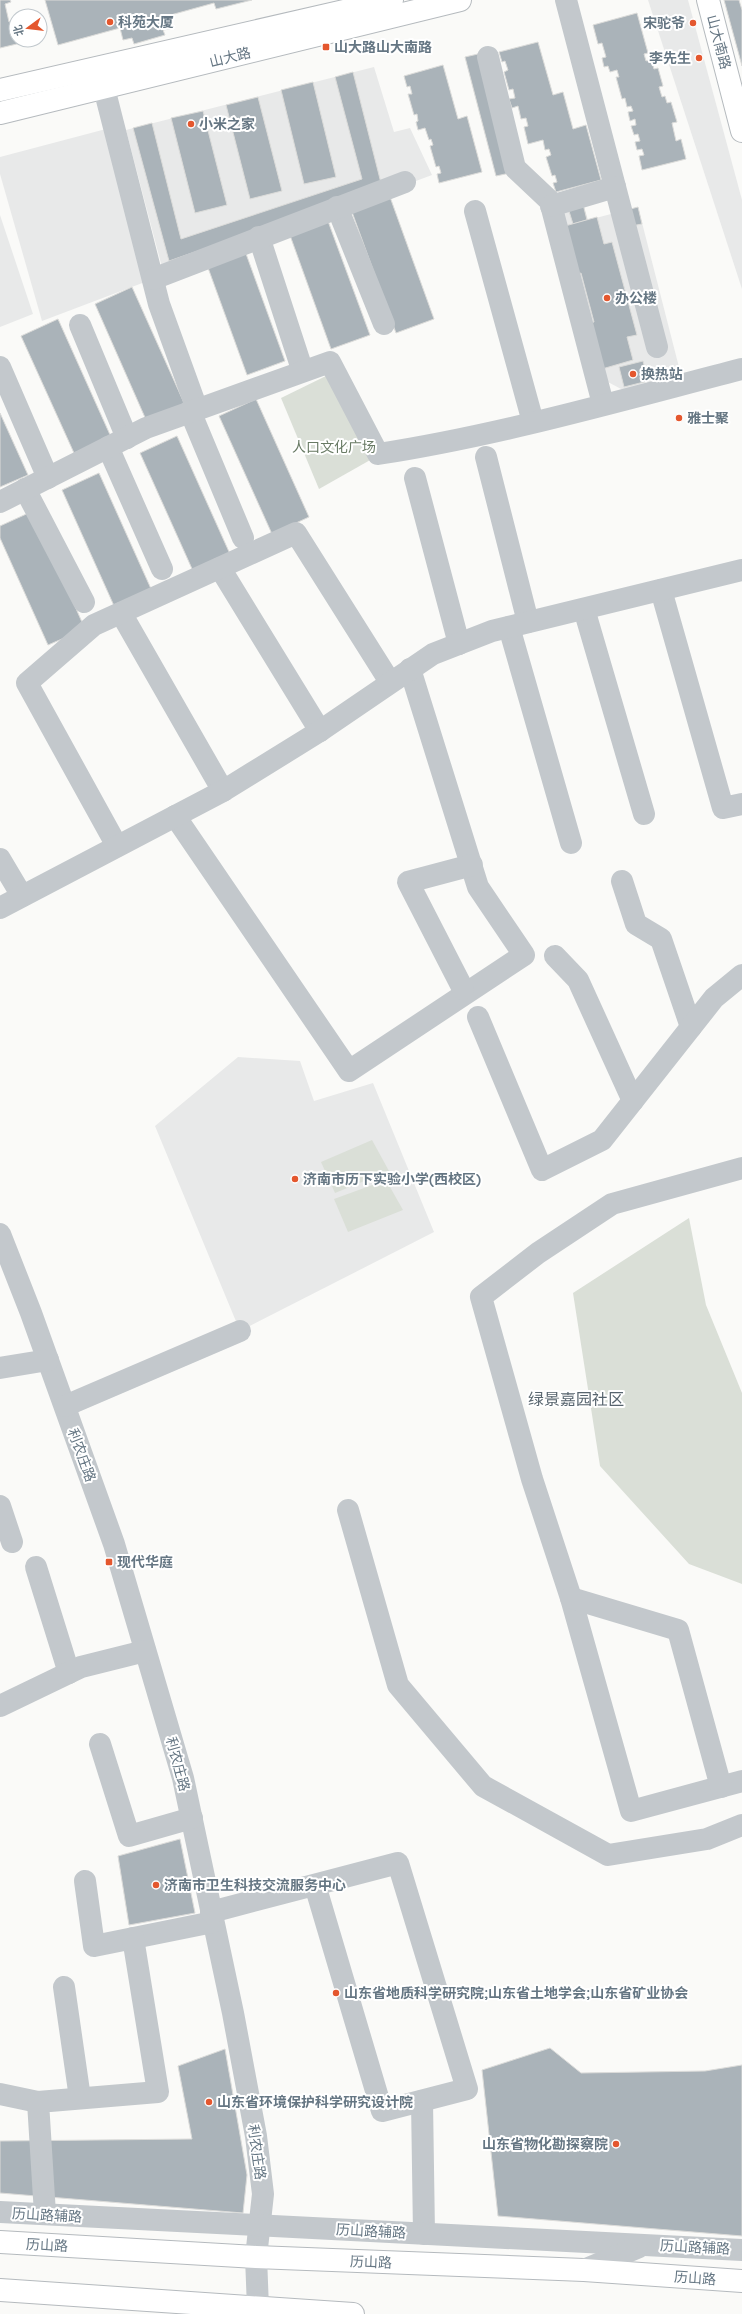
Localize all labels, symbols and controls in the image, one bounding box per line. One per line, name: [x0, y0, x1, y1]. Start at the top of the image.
north arrow: [8, 8, 48, 48]
place label: 科苑大厦: [118, 13, 174, 31]
street label: 山大南路: [703, 13, 735, 71]
place label: 宋驼爷: [643, 14, 685, 32]
marker: 科苑大厦: [105, 17, 115, 27]
marker: 宋驼爷: [688, 18, 698, 28]
text: 北: [10, 23, 27, 38]
place label: 山大路山大南路: [334, 38, 432, 56]
marker: 山大路山大南路: [321, 42, 331, 52]
street label: 山大路: [207, 43, 253, 71]
place label: 李先生: [649, 49, 691, 67]
marker: 李先生: [694, 53, 704, 63]
place label: 小米之家: [199, 115, 255, 133]
marker: 小米之家: [186, 119, 196, 129]
place label: 办公楼: [615, 289, 657, 307]
marker: 办公楼: [602, 293, 612, 303]
place label: 换热站: [641, 365, 683, 383]
marker: 换热站: [628, 369, 638, 379]
place label: 雅士聚: [687, 409, 729, 427]
marker: 雅士聚: [674, 413, 684, 423]
park label: 人口文化广场: [292, 438, 376, 456]
place label: 济南市历下实验小学(西校区): [303, 1170, 481, 1188]
marker: 济南市历下实验小学(西校区): [290, 1174, 300, 1184]
district label: 绿景嘉园社区: [528, 1389, 624, 1409]
street label: 利农庄路: [64, 1426, 100, 1484]
place label: 现代华庭: [117, 1553, 173, 1571]
marker: 现代华庭: [104, 1557, 114, 1567]
street label: 利农庄路: [162, 1735, 194, 1793]
place label: 济南市卫生科技交流服务中心: [164, 1876, 346, 1894]
marker: 济南市卫生科技交流服务中心: [151, 1880, 161, 1890]
place label: 山东省地质科学研究院;山东省土地学会;山东省矿业协会: [344, 1984, 688, 2002]
marker: 山东省地质科学研究院;山东省土地学会;山东省矿业协会: [331, 1988, 341, 1998]
place label: 山东省环境保护科学研究设计院: [217, 2093, 413, 2111]
marker: 山东省环境保护科学研究设计院: [204, 2097, 214, 2107]
street label: 利农庄路: [244, 2123, 270, 2181]
place label: 山东省物化勘探察院: [482, 2135, 608, 2153]
marker: 山东省物化勘探察院: [611, 2139, 621, 2149]
street label: 历山路辅路: [12, 2204, 82, 2226]
street label: 历山路辅路: [336, 2220, 406, 2242]
street label: 历山路: [26, 2235, 68, 2255]
street label: 历山路辅路: [660, 2236, 730, 2258]
street label: 历山路: [350, 2252, 392, 2272]
street label: 历山路: [673, 2268, 717, 2288]

